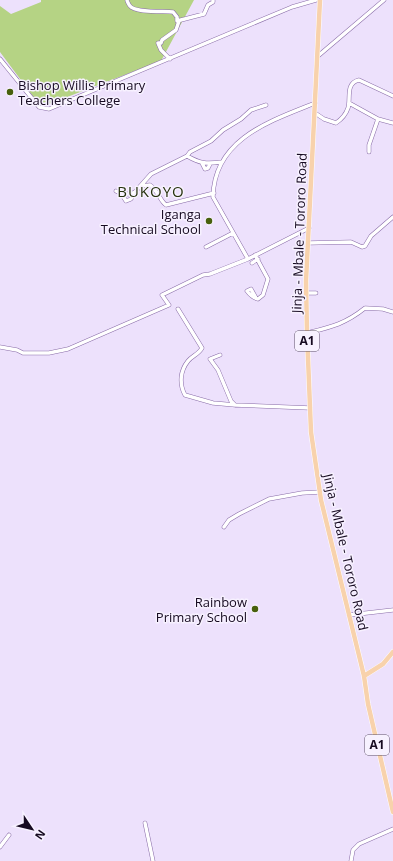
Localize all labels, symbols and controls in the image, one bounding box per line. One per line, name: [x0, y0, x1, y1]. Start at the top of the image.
place label: Bishop Willis Primary Teachers College: [18, 76, 146, 109]
marker: Bishop Willis Primary Teachers College: [5, 87, 15, 97]
street label: Jinja - Mbale - Tororo Road: [287, 153, 311, 315]
district label: BUKOYO: [117, 181, 185, 201]
place label: Iganga Technical School: [101, 205, 201, 238]
marker: Iganga Technical School: [204, 216, 214, 226]
road number: A1: [295, 331, 319, 351]
street label: Jinja - Mbale - Tororo Road: [319, 470, 373, 632]
place label: Rainbow Primary School: [156, 593, 247, 626]
marker: Rainbow Primary School: [250, 604, 260, 614]
road number: A1: [365, 735, 389, 755]
north arrow: [12, 809, 52, 849]
text: N: [32, 827, 49, 843]

